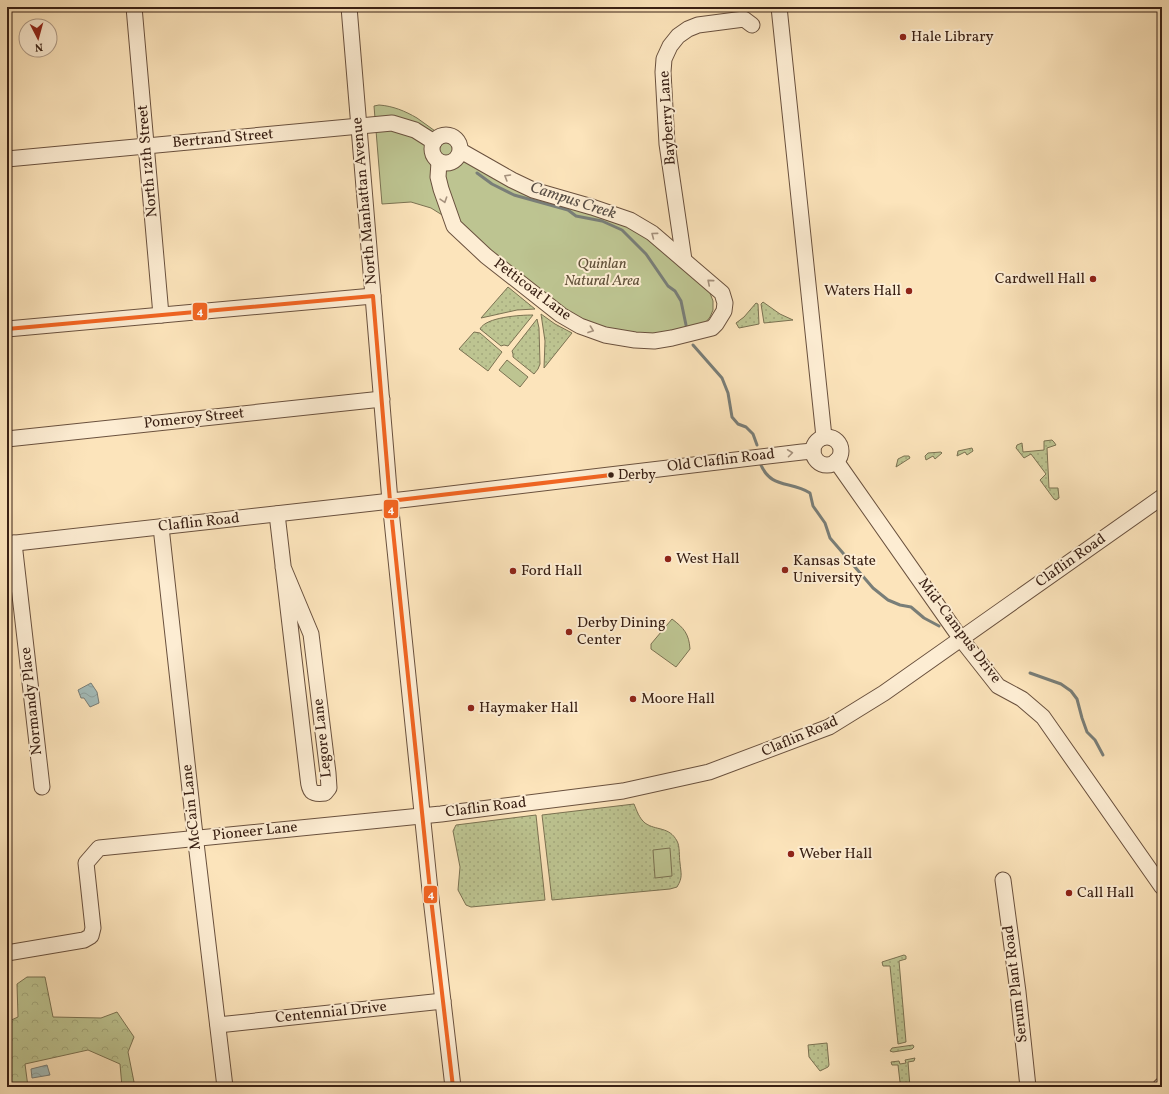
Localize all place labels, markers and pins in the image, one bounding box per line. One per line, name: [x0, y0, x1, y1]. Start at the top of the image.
place label: Hale Library: [911, 27, 994, 48]
marker: Hale Library: [898, 32, 908, 42]
place label: Cardwell Hall: [995, 269, 1085, 290]
marker: Cardwell Hall: [1088, 274, 1098, 284]
place label: Waters Hall: [824, 281, 901, 302]
marker: Waters Hall: [904, 286, 914, 296]
place label: Derby: [618, 466, 656, 485]
marker: Derby: [606, 470, 616, 480]
place label: West Hall: [676, 549, 739, 570]
place label: Kansas State University: [793, 551, 876, 589]
marker: West Hall: [663, 554, 673, 564]
place label: Ford Hall: [521, 561, 582, 582]
marker: Kansas State University: [780, 565, 790, 575]
marker: Ford Hall: [508, 566, 518, 576]
place label: Derby Dining Center: [577, 613, 666, 651]
marker: Derby Dining Center: [564, 627, 574, 637]
place label: Moore Hall: [641, 689, 715, 710]
marker: Moore Hall: [628, 694, 638, 704]
place label: Haymaker Hall: [479, 698, 578, 719]
marker: Haymaker Hall: [466, 703, 476, 713]
place label: Weber Hall: [799, 844, 872, 865]
marker: Weber Hall: [786, 849, 796, 859]
place label: Call Hall: [1077, 883, 1134, 904]
marker: Call Hall: [1064, 888, 1074, 898]

